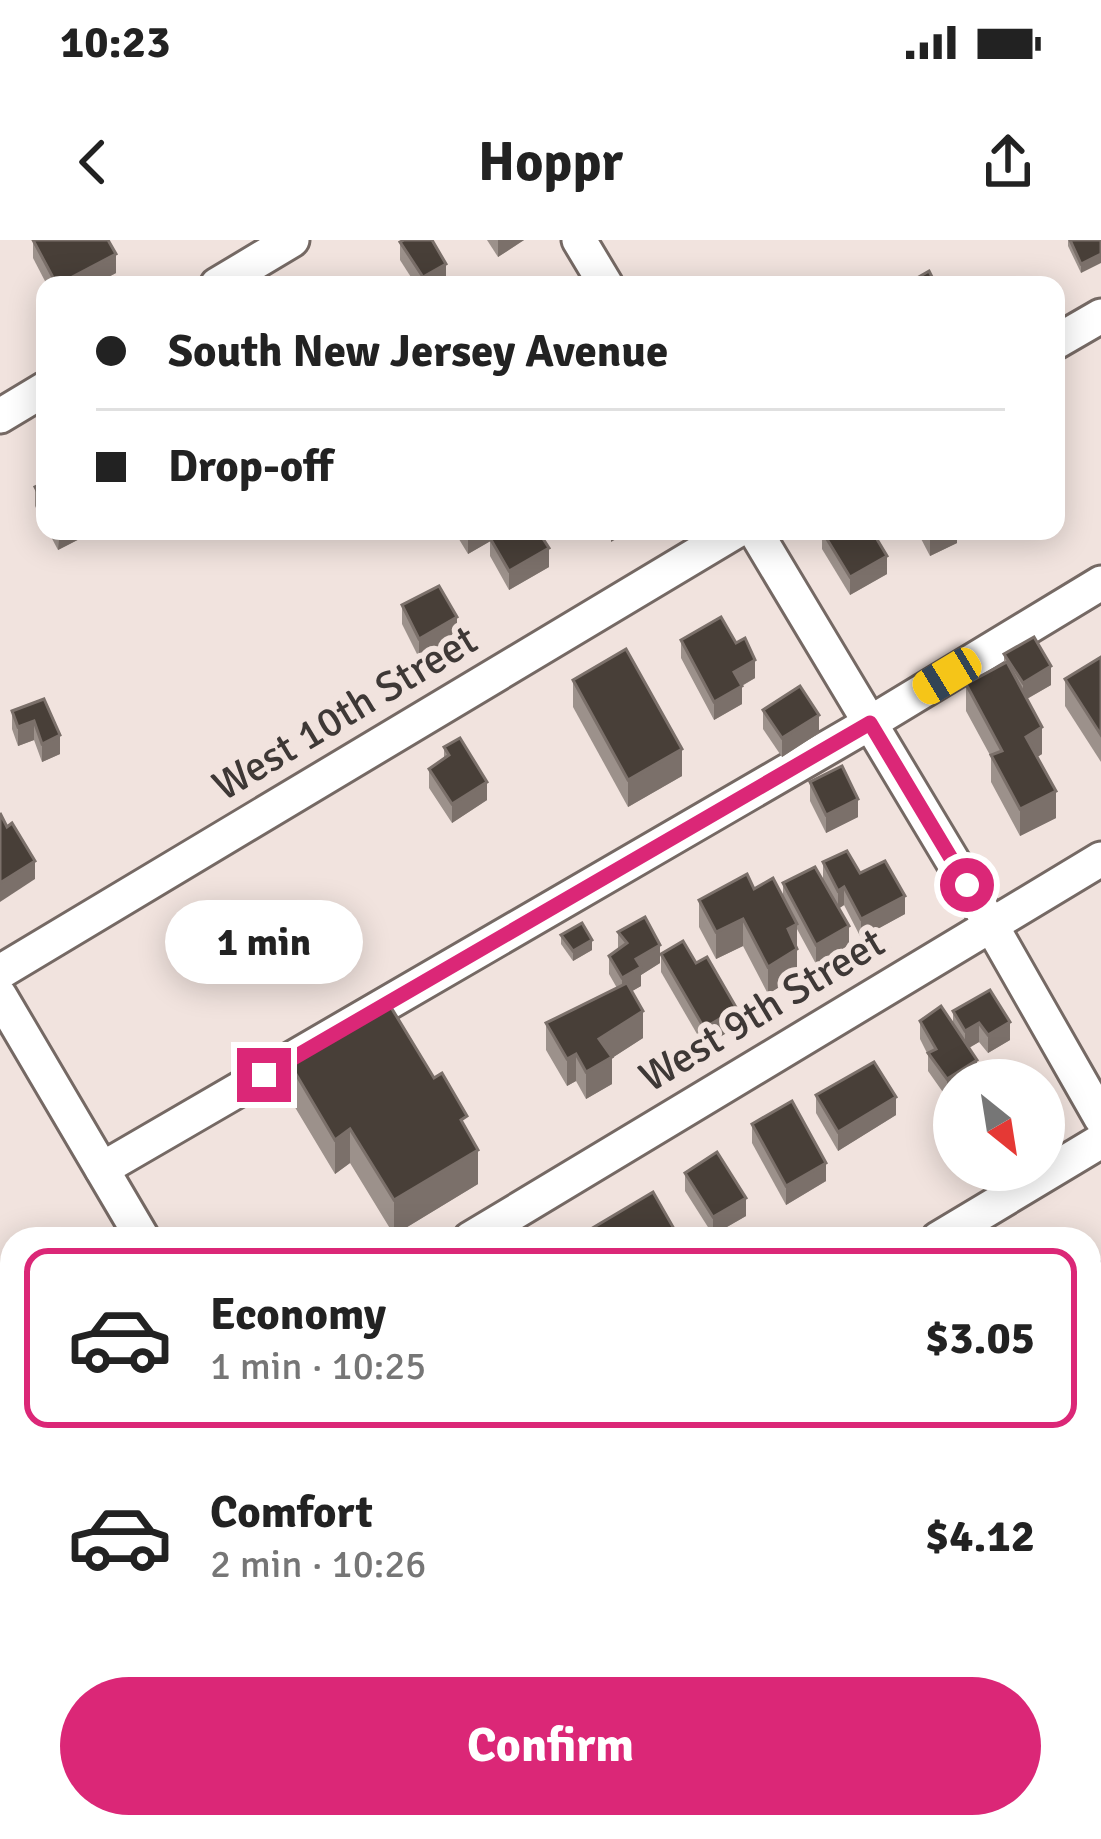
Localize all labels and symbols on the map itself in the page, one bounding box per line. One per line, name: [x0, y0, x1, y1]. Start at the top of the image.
street label: West 10th Street: [204, 614, 486, 812]
car: [907, 642, 987, 710]
route start: [940, 858, 994, 912]
callout: 1 min: [165, 901, 363, 985]
street label: West 9th Street: [630, 917, 894, 1103]
route end: [237, 1048, 291, 1102]
north arrow: [933, 1059, 1065, 1191]

